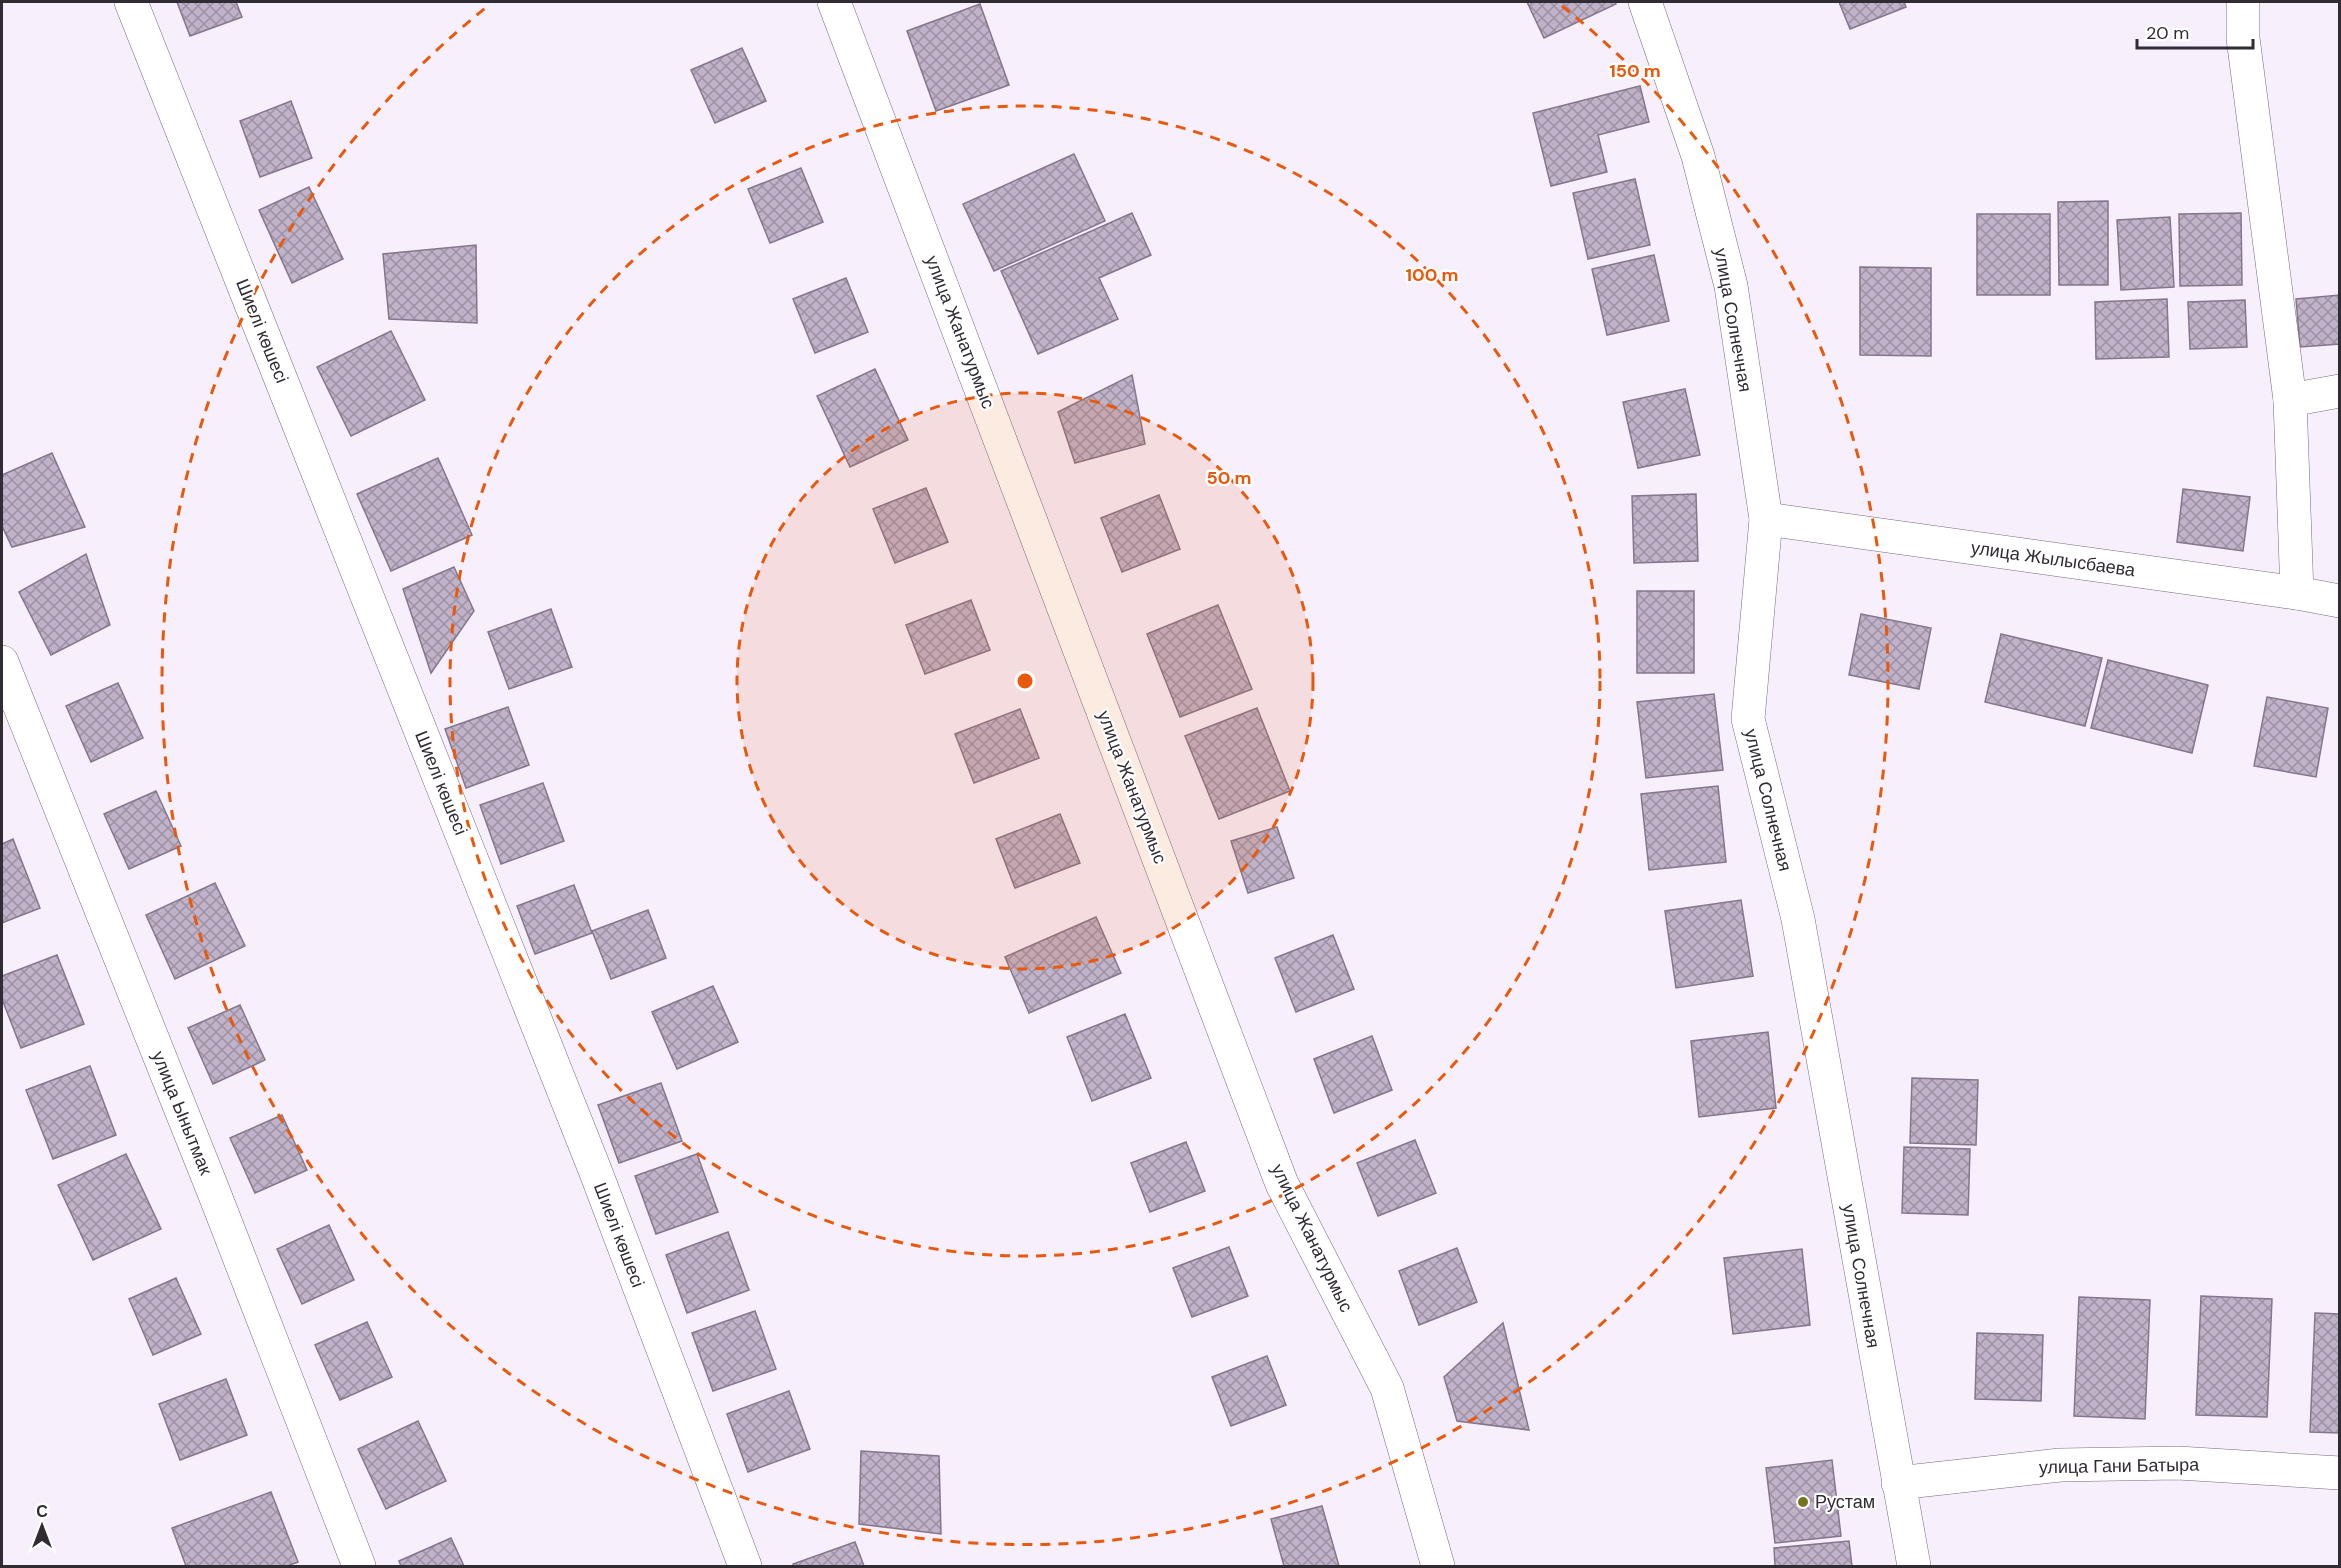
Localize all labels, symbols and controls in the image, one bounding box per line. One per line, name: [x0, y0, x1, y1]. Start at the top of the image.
scale bar: [2137, 12, 2252, 50]
text: 20 m: [2146, 21, 2189, 45]
text: 150 m: [1609, 59, 1661, 83]
street label: улица Солнечная: [1709, 246, 1757, 394]
street label: улица Жанатурмыс: [920, 252, 1000, 412]
text: 100 m: [1405, 263, 1459, 287]
street label: Шиелі көшесі: [230, 275, 294, 387]
text: 50 m: [1206, 466, 1252, 490]
street label: улица Жылысбаева: [1969, 536, 2138, 583]
centre of rings: [1015, 671, 1035, 691]
street label: улица Жанатурмыс: [1092, 707, 1172, 867]
street label: улица Солнечная: [1739, 726, 1797, 874]
street label: Шиелі көшесі: [409, 727, 473, 839]
street label: улица Ынытмак: [146, 1047, 218, 1179]
street label: улица Жанатурмыс: [1266, 1160, 1358, 1316]
street label: Шиелі көшесі: [588, 1179, 650, 1291]
street label: улица Солнечная: [1837, 1202, 1885, 1350]
street label: улица Гани Батыра: [2039, 1453, 2200, 1479]
place label: Рустам: [1815, 1490, 1875, 1514]
marker: Рустам: [1796, 1495, 1810, 1509]
north arrow: [12, 1496, 72, 1556]
text: С: [36, 1501, 48, 1522]

